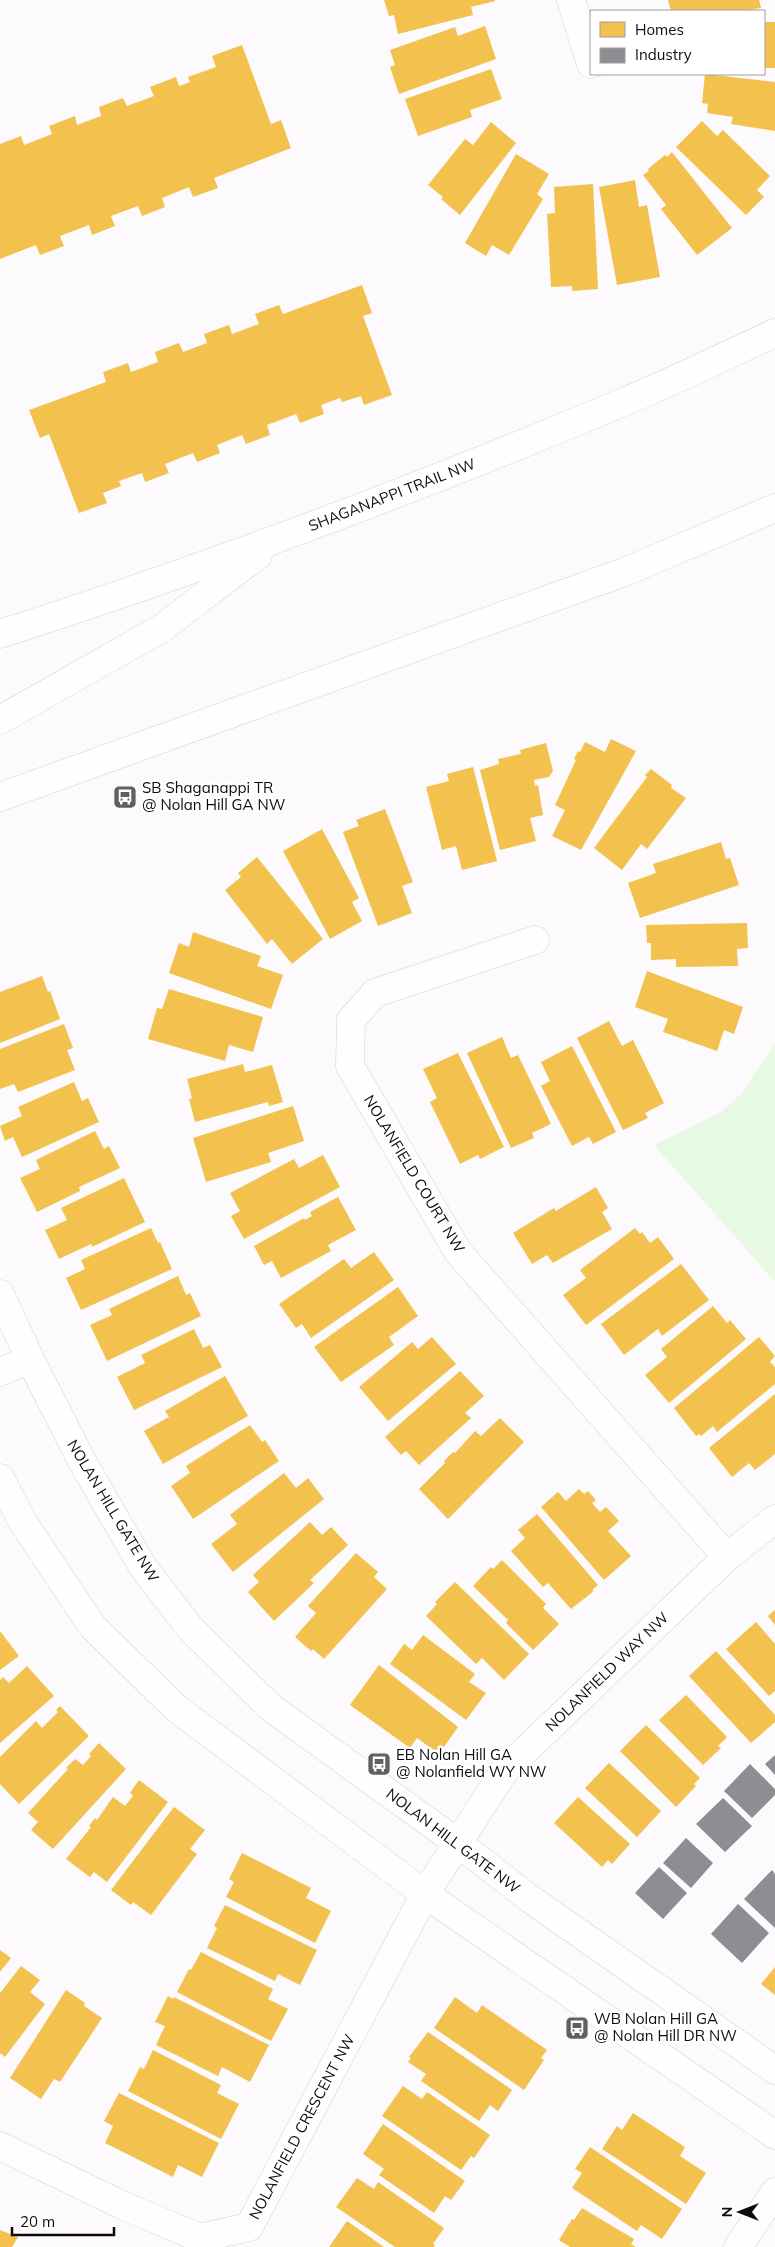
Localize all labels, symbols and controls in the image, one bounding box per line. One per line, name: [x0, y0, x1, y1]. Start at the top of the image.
legend: [590, 10, 765, 75]
text: Homes: [635, 20, 684, 39]
text: Industry: [635, 45, 692, 64]
street label: SHAGANAPPI TRAIL NW: [306, 454, 478, 535]
place label: SB Shaganappi TR @ Nolan Hill GA NW: [142, 778, 286, 814]
bus stop icon: SB Shaganappi TR @ Nolan Hill GA NW: [112, 784, 138, 810]
street label: NOLANFIELD COURT NW: [360, 1091, 469, 1256]
street label: NOLAN HILL GATE NW: [63, 1436, 164, 1586]
street label: NOLANFIELD WAY NW: [541, 1608, 673, 1735]
place label: EB Nolan Hill GA @ Nolanfield WY NW: [396, 1745, 547, 1781]
bus stop icon: EB Nolan Hill GA @ Nolanfield WY NW: [366, 1751, 392, 1777]
street label: NOLAN HILL GATE NW: [383, 1784, 524, 1897]
place label: WB Nolan Hill GA @ Nolan Hill DR NW: [594, 2009, 737, 2045]
bus stop icon: WB Nolan Hill GA @ Nolan Hill DR NW: [564, 2015, 590, 2041]
street label: NOLANFIELD CRESCENT NW: [245, 2031, 359, 2223]
north arrow: [715, 2187, 765, 2237]
scale bar: [12, 2204, 115, 2236]
text: N: [718, 2207, 736, 2217]
text: 20 m: [20, 2212, 55, 2231]

